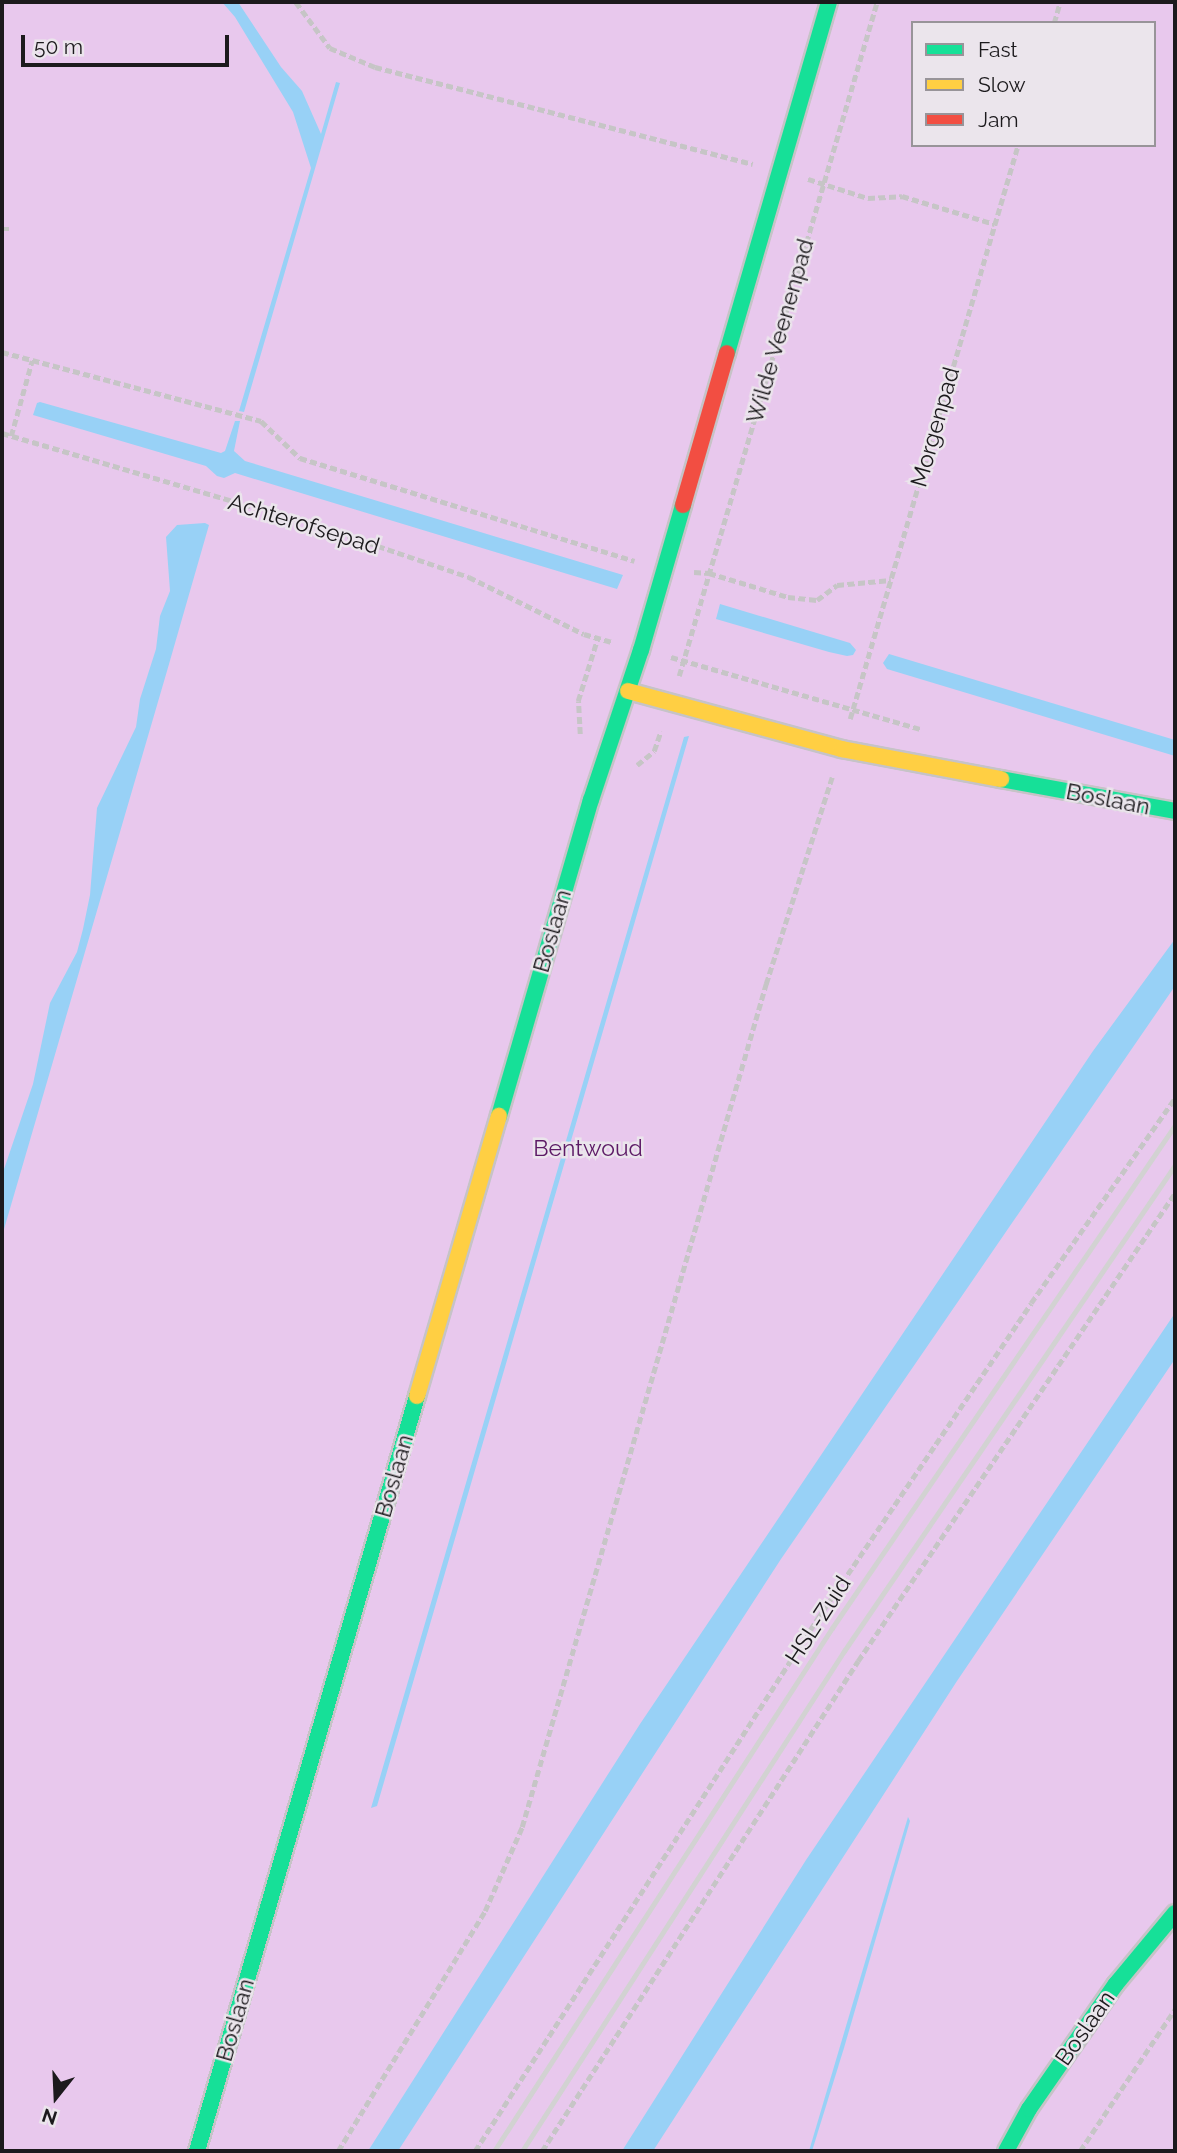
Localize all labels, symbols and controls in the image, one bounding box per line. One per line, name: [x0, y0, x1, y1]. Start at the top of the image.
scale bar: [24, 21, 233, 65]
legend: [911, 21, 1156, 147]
text: 50 m: [34, 34, 83, 59]
text: Fast: [978, 37, 1018, 62]
text: Slow: [978, 72, 1026, 97]
text: Jam: [978, 107, 1019, 132]
street label: Wilde Veenenpad: [740, 235, 820, 427]
street label: Morgenpad: [905, 364, 965, 490]
street label: Achterofsepad: [225, 488, 383, 560]
street label: Boslaan: [1064, 777, 1152, 821]
street label: Boslaan: [527, 886, 577, 976]
park label: Bentwoud: [533, 1134, 643, 1162]
street label: Boslaan: [369, 1431, 419, 1521]
street label: HSL-Zuid: [779, 1571, 857, 1669]
street label: Boslaan: [210, 1975, 260, 2065]
street label: Boslaan: [1049, 1985, 1121, 2071]
north arrow: [21, 2062, 91, 2132]
text: N: [39, 2104, 60, 2130]

